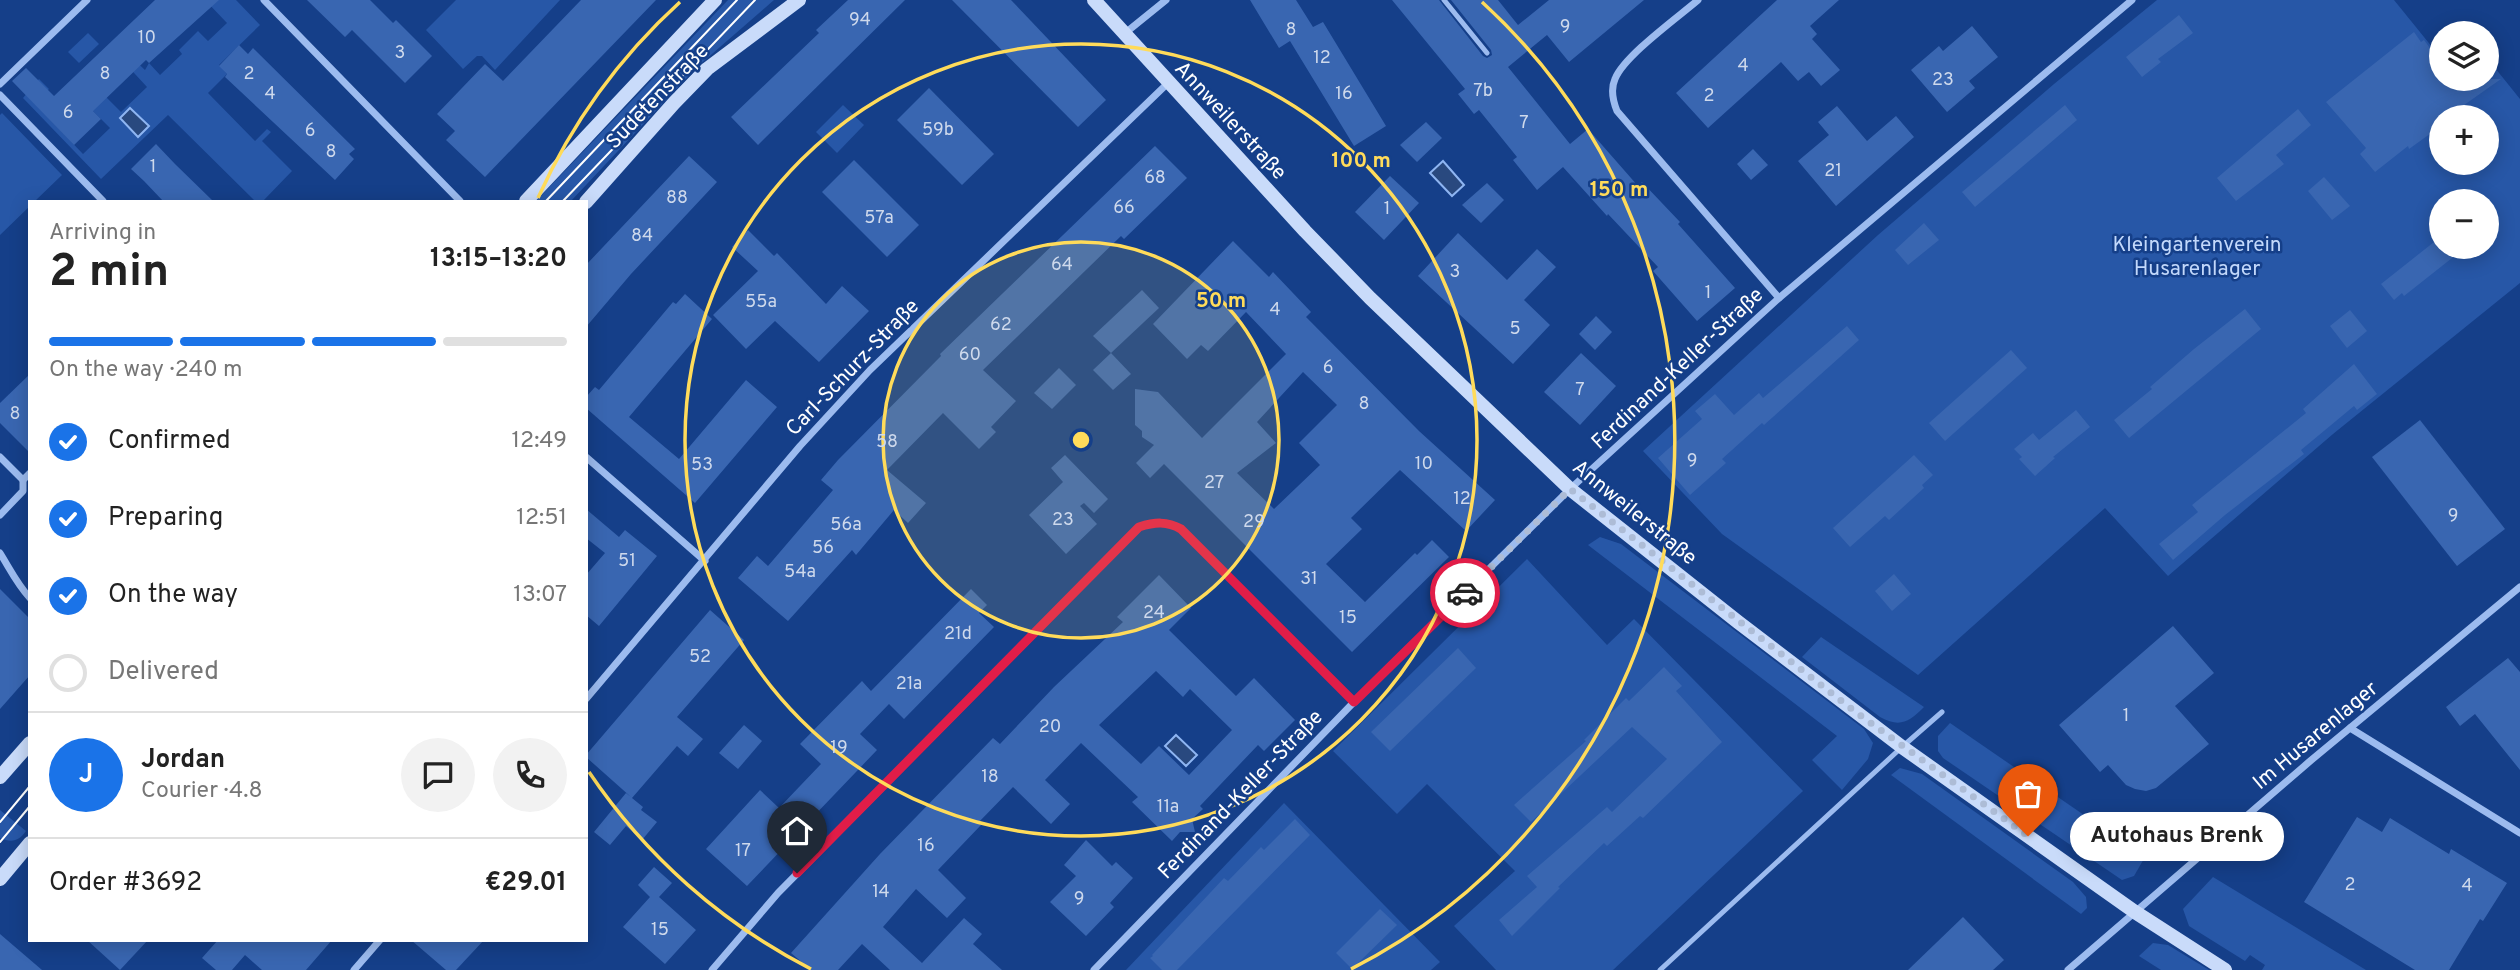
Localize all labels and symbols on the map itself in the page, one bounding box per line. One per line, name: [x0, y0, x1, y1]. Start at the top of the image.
house number: 94: [849, 9, 871, 32]
house number: 9: [1560, 16, 1570, 39]
house number: 8: [1286, 19, 1297, 42]
house number: 10: [138, 27, 156, 50]
street label: Sudetenstraße: [601, 39, 715, 156]
house number: 3: [395, 42, 405, 65]
house number: 12: [1313, 47, 1331, 70]
house number: 4: [1737, 55, 1749, 78]
street label: Annweilerstraße: [1168, 56, 1292, 186]
house number: 8: [100, 63, 111, 86]
house number: 2: [243, 63, 255, 86]
house number: 23: [1932, 69, 1954, 92]
house number: 7b: [1473, 80, 1493, 103]
house number: 4: [264, 83, 276, 106]
house number: 16: [1335, 83, 1353, 106]
house number: 2: [1703, 85, 1715, 108]
house number: 6: [63, 102, 73, 125]
house number: 7: [1519, 112, 1529, 135]
house number: 59b: [922, 119, 954, 142]
house number: 6: [305, 120, 315, 143]
house number: 8: [326, 141, 337, 164]
text: 100 m: [1331, 148, 1391, 175]
house number: 1: [150, 156, 156, 179]
house number: 21: [1824, 160, 1842, 183]
house number: 68: [1144, 167, 1166, 190]
text: 150 m: [1590, 177, 1648, 204]
house number: 88: [666, 187, 688, 210]
house number: 66: [1113, 197, 1135, 220]
house number: 1: [1384, 198, 1390, 221]
house number: 57a: [864, 207, 894, 230]
house number: 84: [631, 225, 653, 248]
park label: Kleingartenverein Husarenlager: [2112, 232, 2282, 283]
house number: 64: [1051, 254, 1073, 277]
house number: 3: [1450, 261, 1460, 284]
street label: Ferdinand-Keller-Straße: [1586, 282, 1770, 456]
house number: 1: [1705, 282, 1711, 305]
text: 50 m: [1196, 288, 1246, 315]
house number: 55a: [745, 291, 777, 314]
street label: Carl-Schurz-Straße: [781, 294, 926, 442]
house number: 4: [1269, 299, 1281, 322]
house number: 62: [990, 314, 1012, 337]
house number: 5: [1509, 318, 1521, 341]
house number: 60: [959, 344, 981, 367]
house number: 6: [1323, 357, 1333, 380]
house number: 7: [1575, 379, 1585, 402]
house number: 8: [1359, 393, 1370, 416]
house number: 8: [10, 403, 21, 426]
centre of rings: [1069, 428, 1093, 452]
house number: 58: [876, 431, 898, 454]
house number: 9: [1687, 450, 1697, 473]
house number: 10: [1415, 453, 1433, 476]
house number: 53: [691, 454, 713, 477]
street label: Annweilerstraße: [1566, 455, 1702, 572]
house number: 27: [1204, 472, 1224, 495]
house number: 12: [1453, 488, 1471, 511]
house number: 9: [2448, 505, 2458, 528]
house number: 23: [1052, 509, 1074, 532]
house number: 29: [1243, 511, 1265, 534]
house number: 56a: [830, 514, 862, 537]
house number: 56: [812, 537, 834, 560]
house number: 51: [618, 550, 636, 573]
courier: [1430, 558, 1500, 628]
house number: 54a: [784, 561, 816, 584]
house number: 31: [1300, 568, 1318, 591]
house number: 24: [1143, 602, 1165, 625]
house number: 15: [1339, 607, 1357, 630]
house number: 21d: [944, 623, 972, 646]
house number: 52: [689, 646, 711, 669]
house number: 21a: [896, 673, 922, 696]
street label: Im Husarenlager: [2248, 676, 2384, 796]
street label: Ferdinand-Keller-Straße: [1153, 704, 1329, 886]
house number: 1: [2123, 705, 2129, 728]
house number: 20: [1039, 716, 1061, 739]
house number: 19: [830, 737, 848, 760]
pin: [1998, 764, 2058, 836]
house number: 18: [981, 766, 999, 789]
house number: 11a: [1157, 796, 1179, 819]
pin: [767, 801, 827, 873]
callout: Autohaus Brenk: [2070, 812, 2284, 860]
house number: 16: [917, 835, 935, 858]
house number: 17: [735, 840, 751, 863]
house number: 2: [2344, 874, 2356, 897]
house number: 4: [2461, 875, 2473, 898]
house number: 14: [872, 881, 890, 904]
house number: 9: [1074, 888, 1084, 911]
house number: 15: [651, 919, 669, 942]

